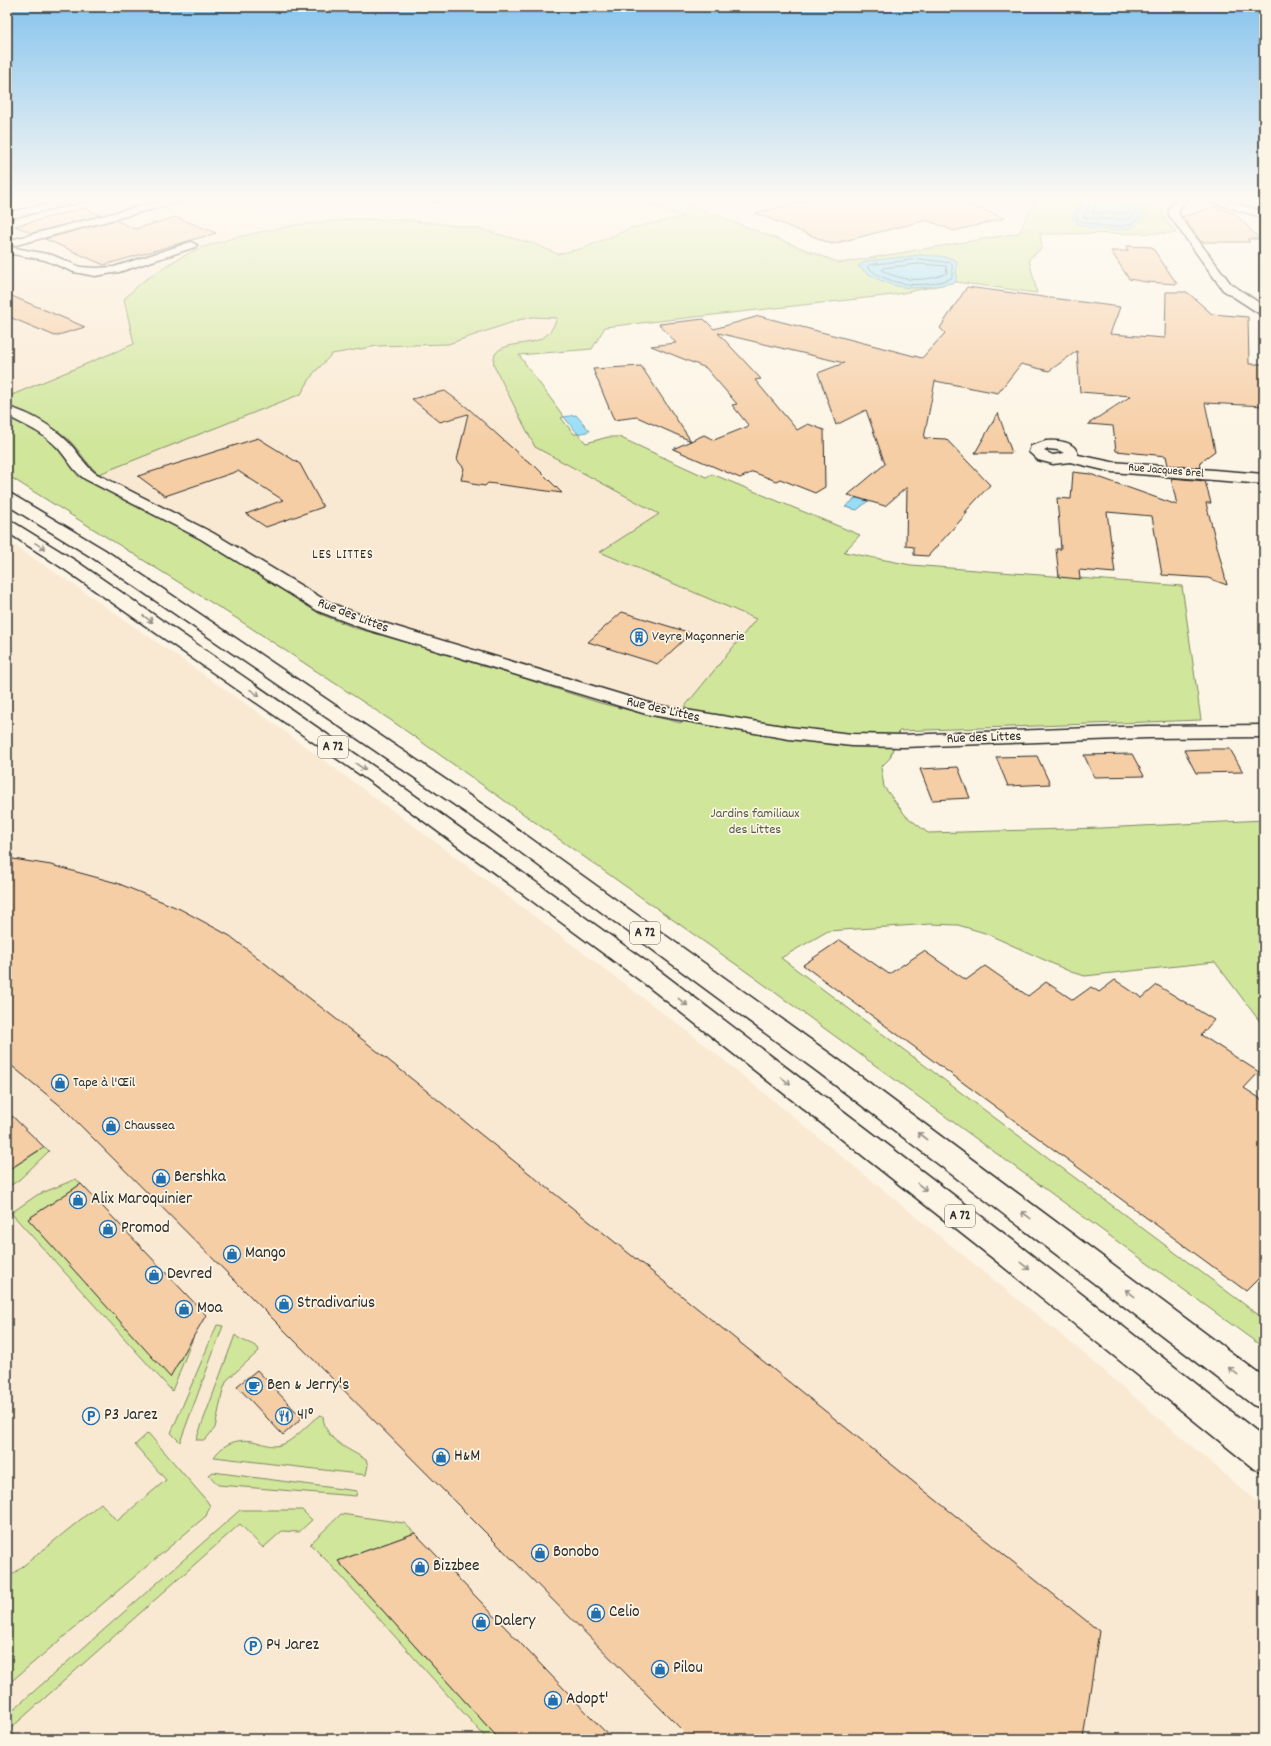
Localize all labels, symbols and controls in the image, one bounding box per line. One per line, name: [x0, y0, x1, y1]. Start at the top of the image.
street label: Rue Jacques Brel: [1128, 459, 1205, 483]
one-way arrow: [34, 542, 45, 550]
district label: LES LITTES: [312, 546, 374, 565]
street label: Rue des Littes: [315, 593, 392, 639]
one-way arrow: [142, 615, 153, 623]
building icon: Veyre Maçonnerie: [629, 627, 649, 647]
place label: Veyre Maçonnerie: [652, 627, 745, 647]
one-way arrow: [249, 689, 260, 697]
street label: Rue des Littes: [624, 692, 702, 728]
street label: Rue des Littes: [946, 727, 1022, 749]
road number: A 72: [318, 736, 348, 758]
one-way arrow: [356, 763, 367, 771]
park label: Jardins familiaux des Littes: [711, 804, 799, 840]
road number: A 72: [630, 922, 660, 944]
one-way arrow: [678, 997, 689, 1006]
shop icon: Tape à l'Œil: [50, 1073, 70, 1093]
place label: Tape à l'Œil: [73, 1073, 136, 1093]
one-way arrow: [781, 1077, 792, 1086]
shop icon: Chaussea: [101, 1116, 121, 1136]
place label: Chaussea: [124, 1116, 175, 1136]
one-way arrow: [916, 1132, 927, 1141]
place label: Bershka: [174, 1166, 227, 1190]
shop icon: Bershka: [151, 1168, 171, 1188]
one-way arrow: [917, 1182, 928, 1191]
place label: Alix Maroquinier: [91, 1188, 193, 1212]
shop icon: Alix Maroquinier: [68, 1190, 88, 1210]
road number: A 72: [945, 1205, 975, 1227]
one-way arrow: [1020, 1210, 1031, 1219]
place label: Promod: [121, 1217, 170, 1241]
shop icon: Promod: [98, 1219, 118, 1239]
place label: Mango: [245, 1242, 286, 1266]
shop icon: Mango: [222, 1244, 242, 1264]
one-way arrow: [1019, 1262, 1030, 1271]
place label: Devred: [167, 1263, 212, 1287]
shop icon: Devred: [144, 1265, 164, 1285]
one-way arrow: [1124, 1289, 1135, 1297]
place label: Stradivarius: [297, 1292, 375, 1316]
shop icon: Stradivarius: [274, 1294, 294, 1314]
place label: Moa: [197, 1297, 224, 1321]
shop icon: Moa: [174, 1299, 194, 1319]
one-way arrow: [1228, 1367, 1239, 1376]
place label: Ben & Jerry's: [267, 1374, 349, 1398]
cafe icon: Ben & Jerry's: [244, 1376, 264, 1396]
place label: P3 Jarez: [104, 1404, 158, 1428]
place label: 41°: [297, 1404, 314, 1428]
parking icon: P3 Jarez: [81, 1406, 101, 1426]
restaurant icon: 41°: [274, 1406, 294, 1426]
place label: H&M: [454, 1445, 480, 1469]
shop icon: H&M: [431, 1447, 451, 1467]
place label: Bonobo: [553, 1541, 599, 1565]
shop icon: Bonobo: [530, 1543, 550, 1563]
place label: Bizzbee: [433, 1555, 479, 1579]
shop icon: Bizzbee: [410, 1557, 430, 1577]
place label: Celio: [609, 1601, 640, 1625]
shop icon: Celio: [586, 1603, 606, 1623]
place label: Dalery: [494, 1610, 537, 1634]
shop icon: Dalery: [471, 1612, 491, 1632]
place label: P4 Jarez: [266, 1634, 320, 1658]
parking icon: P4 Jarez: [243, 1636, 263, 1656]
place label: Pilou: [673, 1657, 703, 1681]
shop icon: Pilou: [650, 1659, 670, 1679]
place label: Adopt': [566, 1688, 608, 1712]
shop icon: Adopt': [543, 1690, 563, 1710]

